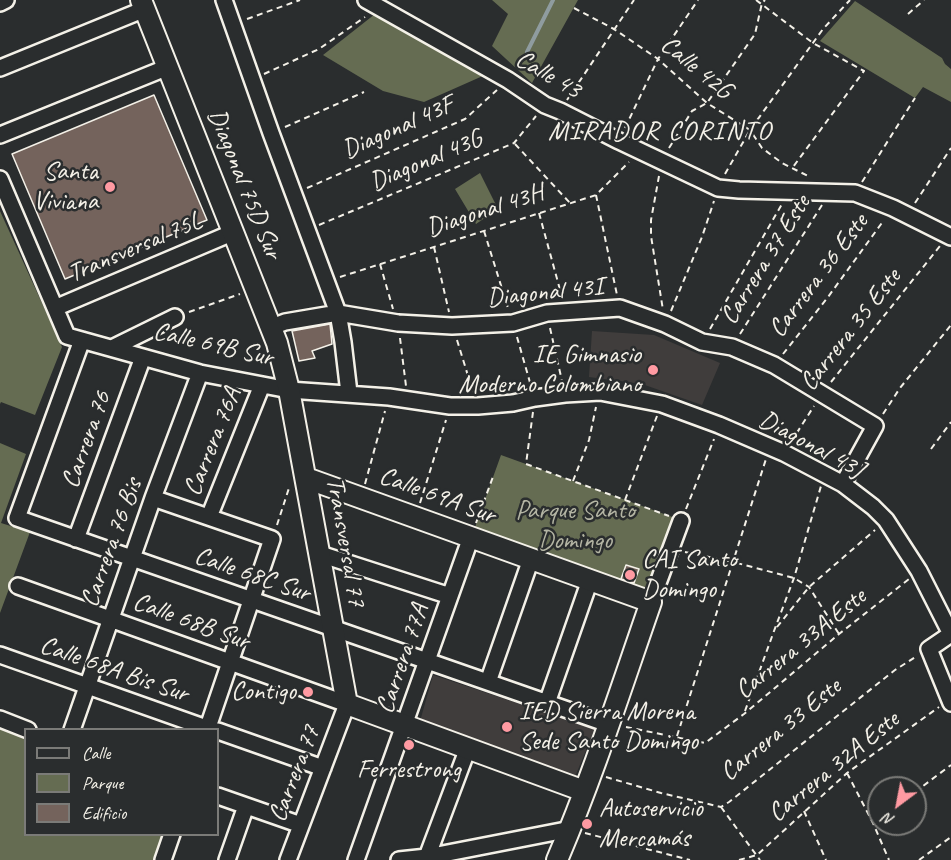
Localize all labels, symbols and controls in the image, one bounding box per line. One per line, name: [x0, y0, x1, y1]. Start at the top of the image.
street label: Calle 42G: [654, 30, 738, 106]
street label: Calle 43: [510, 44, 586, 106]
street label: Diagonal 43F: [338, 90, 458, 166]
street label: Diagonal 75D Sur: [200, 105, 288, 263]
district label: MIRADOR CORINTO: [550, 116, 770, 148]
street label: Diagonal 43G: [365, 123, 487, 199]
place label: Santa Viviana: [33, 156, 98, 218]
street label: Diagonal 43H: [423, 177, 547, 245]
marker: Santa Viviana: [103, 180, 117, 194]
street label: Carrera 37 Este: [714, 190, 818, 330]
street label: Transversal 75L: [64, 206, 206, 290]
street label: Carrera 36 Este: [762, 208, 876, 344]
street label: Carrera 35 Este: [794, 263, 908, 397]
street label: Diagonal 43I: [485, 271, 605, 315]
street label: Calle 69B Sur: [150, 316, 276, 374]
place label: IE Gimnasio Moderno Colombiano: [459, 339, 641, 400]
marker: IE Gimnasio Moderno Colombiano: [646, 363, 660, 377]
street label: Carrera 76A: [177, 384, 249, 500]
street label: Carrera 76: [55, 387, 119, 493]
street label: Diagonal 43J: [753, 404, 869, 486]
street label: Calle 69A Sur: [375, 461, 499, 531]
street label: Carrera 76 Bis: [74, 475, 150, 611]
street label: Transversal 77: [318, 475, 372, 609]
park label: Parque Santo Domingo: [515, 495, 635, 556]
street label: Calle 68C Sur: [190, 541, 314, 609]
place label: CAI Santo Domingo: [642, 544, 737, 606]
marker: CAI Santo Domingo: [623, 568, 637, 582]
street label: Carrera 33A Este: [729, 582, 873, 706]
street label: Calle 68B Sur: [129, 587, 253, 657]
street label: Carrera 77A: [370, 600, 436, 718]
street label: Calle 68A Bis Sur: [36, 630, 192, 710]
street label: Carrera 33 Este: [714, 672, 848, 788]
place label: Contigo: [231, 676, 296, 708]
marker: Contigo: [301, 685, 315, 699]
place label: IED Sierra Morena Sede Santo Domingo: [519, 696, 698, 758]
street label: Carrera 32A Este: [762, 705, 906, 829]
marker: IED Sierra Morena Sede Santo Domingo: [500, 720, 514, 734]
street label: Carrera 77: [262, 721, 328, 827]
legend: [24, 728, 219, 836]
marker: Ferrestrong: [402, 738, 416, 752]
text: Calle: [82, 742, 110, 764]
place label: Ferrestrong: [357, 754, 461, 786]
text: Parque: [82, 772, 123, 794]
north arrow: [867, 776, 927, 836]
place label: Autoservicio Mercamás: [599, 793, 703, 855]
text: Edificio: [82, 802, 126, 824]
text: N: [879, 808, 898, 831]
marker: Autoservicio Mercamás: [580, 817, 594, 831]

